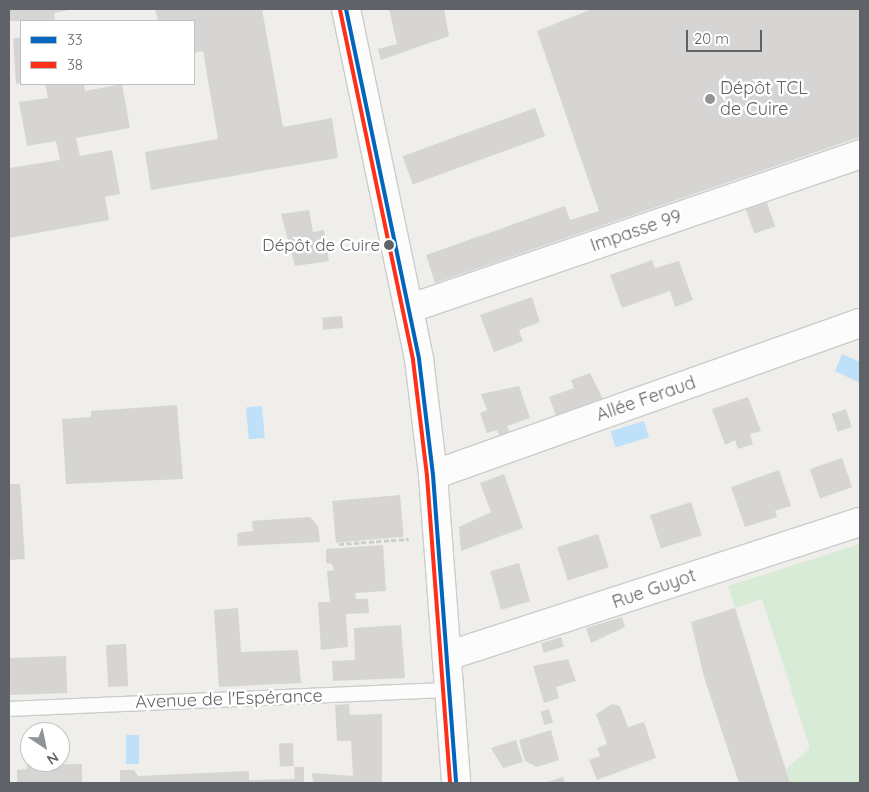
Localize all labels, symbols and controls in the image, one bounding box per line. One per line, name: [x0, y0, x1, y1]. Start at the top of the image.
legend: [20, 20, 195, 85]
scale bar: [689, 20, 765, 52]
text: 20 m: [694, 29, 729, 48]
text: 33: [67, 30, 83, 49]
text: 38: [67, 55, 83, 74]
place label: Dépôt TCL de Cuire: [720, 78, 808, 120]
marker: Dépôt TCL de Cuire: [704, 93, 716, 105]
street label: Impasse 99: [588, 205, 684, 257]
place label: Dépôt de Cuire: [262, 235, 380, 255]
marker: Dépôt de Cuire: [384, 240, 394, 250]
street label: Allée Feraud: [593, 372, 699, 426]
street label: Rue Guyot: [609, 565, 699, 613]
street label: Avenue de l'Espérance: [135, 685, 323, 713]
north arrow: [20, 722, 70, 772]
text: N: [44, 748, 62, 769]

